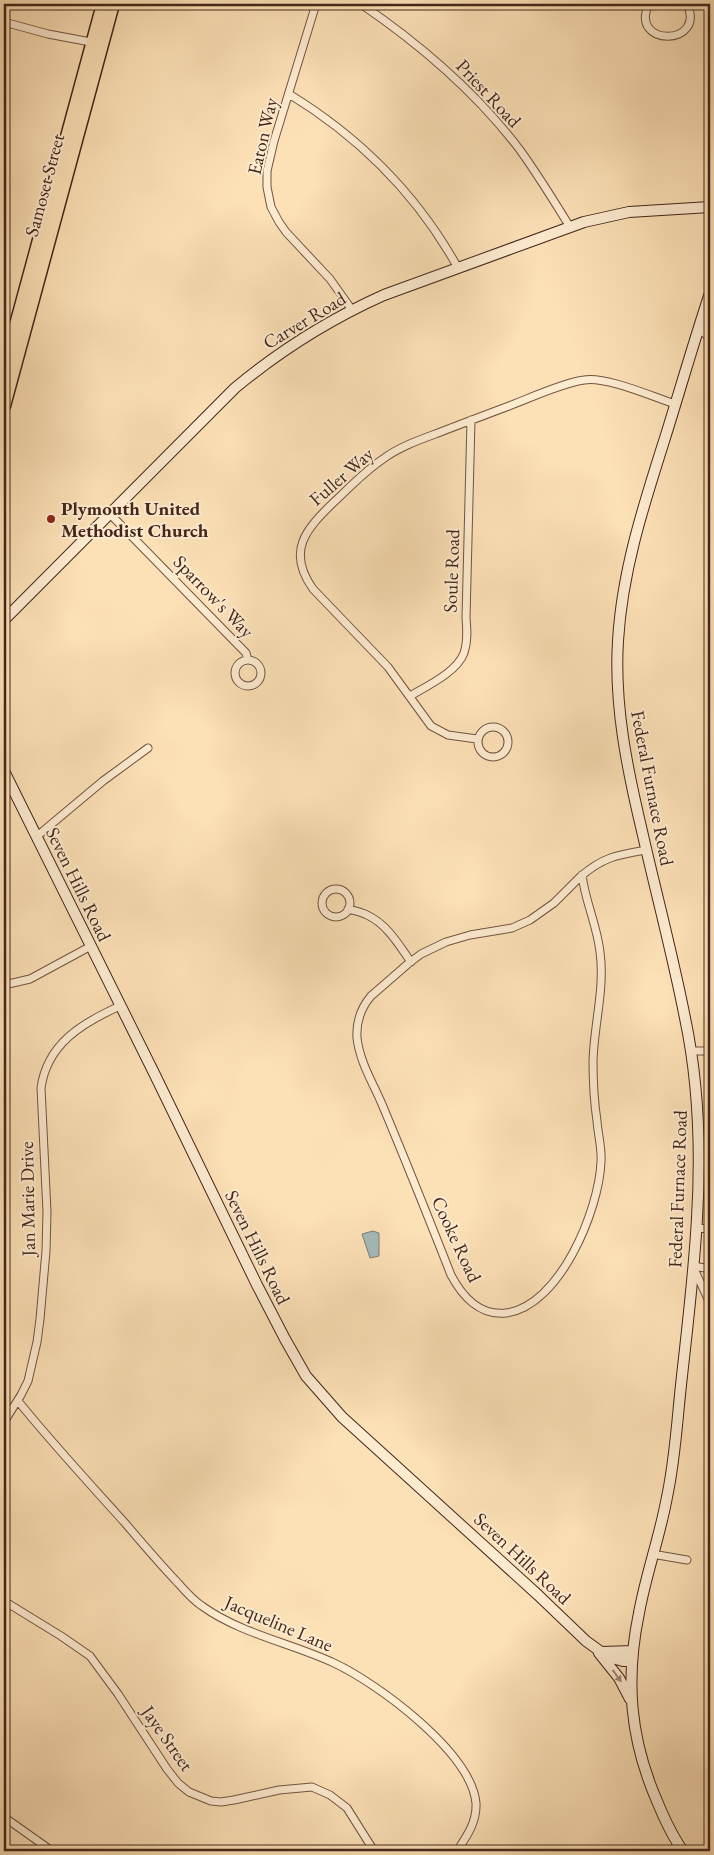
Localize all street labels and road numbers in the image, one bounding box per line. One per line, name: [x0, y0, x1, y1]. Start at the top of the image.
street label: Priest Road: [451, 54, 527, 133]
street label: Eaton Way: [242, 95, 284, 177]
street label: Samoset Street: [19, 131, 70, 239]
street label: Carver Road: [258, 286, 351, 355]
street label: Fuller Way: [304, 441, 379, 511]
street label: Soule Road: [438, 528, 465, 613]
street label: Sparrow's Way: [168, 550, 260, 644]
street label: Federal Furnace Road: [625, 708, 680, 868]
street label: Seven Hills Road: [40, 823, 117, 946]
street label: Federal Furnace Road: [662, 1109, 693, 1268]
street label: Jan Marie Drive: [14, 1141, 41, 1259]
street label: Seven Hills Road: [219, 1186, 296, 1309]
street label: Cooke Road: [426, 1192, 487, 1286]
street label: Seven Hills Road: [469, 1507, 577, 1610]
street label: Jacqueline Lane: [219, 1589, 337, 1657]
street label: Jaye Street: [135, 1699, 199, 1776]

